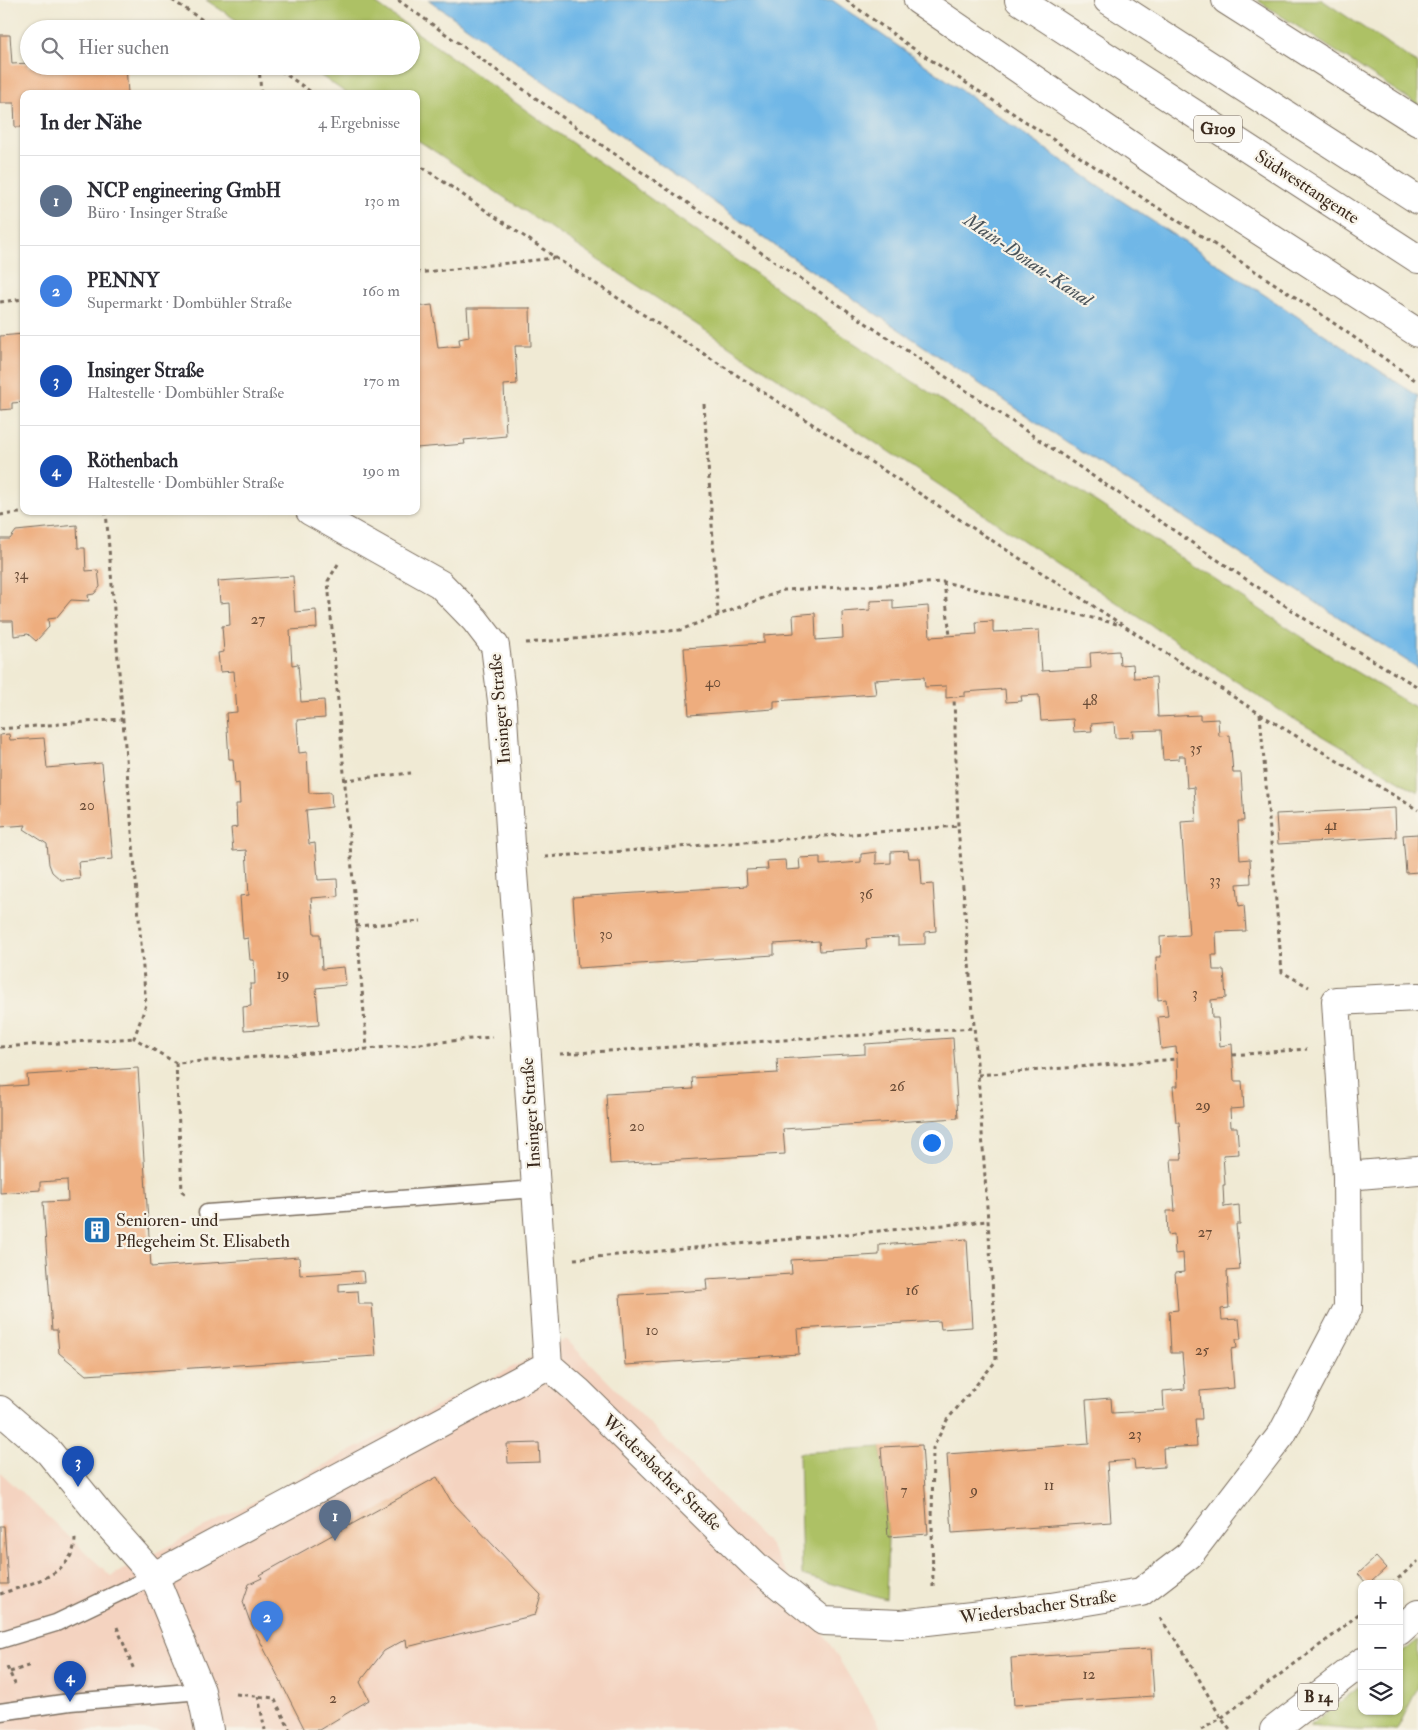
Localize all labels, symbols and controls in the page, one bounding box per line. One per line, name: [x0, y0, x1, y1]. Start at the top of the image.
search box: [20, 20, 420, 75]
icon: search: [38, 34, 66, 62]
text: Hier suchen: [78, 36, 169, 60]
text: In der Nähe: [40, 109, 142, 136]
text: 4 Ergebnisse: [318, 113, 400, 133]
road number: G109: [1194, 116, 1242, 142]
street label: Südwesttangente: [1250, 145, 1364, 230]
text: NCP engineering GmbH: [87, 179, 281, 203]
text: 1: [53, 191, 59, 211]
text: 130 m: [364, 191, 400, 211]
text: Büro · Insinger Straße: [87, 203, 228, 223]
water label: Main-Donau-Kanal: [958, 208, 1098, 313]
text: PENNY: [87, 269, 159, 293]
text: 2: [52, 281, 60, 301]
text: 160 m: [362, 281, 400, 301]
text: Supermarkt · Dombühler Straße: [87, 293, 292, 313]
text: Insinger Straße: [87, 359, 204, 383]
text: 3: [53, 371, 59, 391]
text: 170 m: [363, 371, 400, 391]
text: Haltestelle · Dombühler Straße: [87, 383, 284, 403]
text: Röthenbach: [87, 449, 178, 473]
text: 4: [52, 461, 60, 481]
text: 190 m: [362, 461, 400, 481]
text: Haltestelle · Dombühler Straße: [87, 473, 284, 493]
house number: 34: [14, 565, 29, 584]
house number: 27: [251, 610, 265, 629]
street label: Insinger Straße: [484, 652, 516, 765]
house number: 40: [705, 673, 721, 692]
house number: 48: [1082, 691, 1098, 710]
house number: 35: [1190, 739, 1203, 758]
house number: 20: [79, 796, 95, 815]
house number: 41: [1324, 816, 1338, 835]
house number: 33: [1209, 871, 1221, 890]
house number: 36: [859, 885, 874, 904]
house number: 30: [599, 925, 613, 944]
house number: 19: [277, 965, 289, 984]
house number: 3: [1192, 984, 1198, 1003]
street label: Insinger Straße: [516, 1056, 546, 1169]
house number: 26: [889, 1077, 906, 1096]
house number: 29: [1195, 1096, 1211, 1115]
house number: 20: [629, 1117, 645, 1136]
your location: [919, 1130, 945, 1156]
place label: Senioren- und Pflegeheim St. Elisabeth: [116, 1209, 291, 1253]
building icon: Senioren- und Pflegeheim St. Elisabeth: [82, 1215, 112, 1245]
house number: 27: [1198, 1223, 1212, 1242]
house number: 16: [906, 1281, 920, 1300]
house number: 10: [646, 1321, 658, 1340]
house number: 25: [1195, 1341, 1209, 1360]
street label: Wiedersbacher Straße: [596, 1409, 727, 1536]
house number: 23: [1128, 1425, 1142, 1444]
pin: 3: [62, 1446, 94, 1487]
house number: 11: [1044, 1476, 1054, 1495]
house number: 7: [901, 1481, 908, 1500]
house number: 9: [969, 1481, 978, 1500]
pin: 1: [319, 1500, 351, 1541]
map controls: [1358, 1580, 1403, 1715]
button: +: [1358, 1580, 1403, 1625]
street label: Wiedersbacher Straße: [957, 1585, 1118, 1630]
pin: 2: [251, 1601, 283, 1642]
button: −: [1358, 1625, 1403, 1670]
pin: 4: [54, 1661, 86, 1702]
house number: 12: [1083, 1665, 1096, 1684]
button: layers: [1358, 1670, 1403, 1715]
road number: B 14: [1298, 1684, 1338, 1710]
house number: 2: [329, 1689, 337, 1708]

